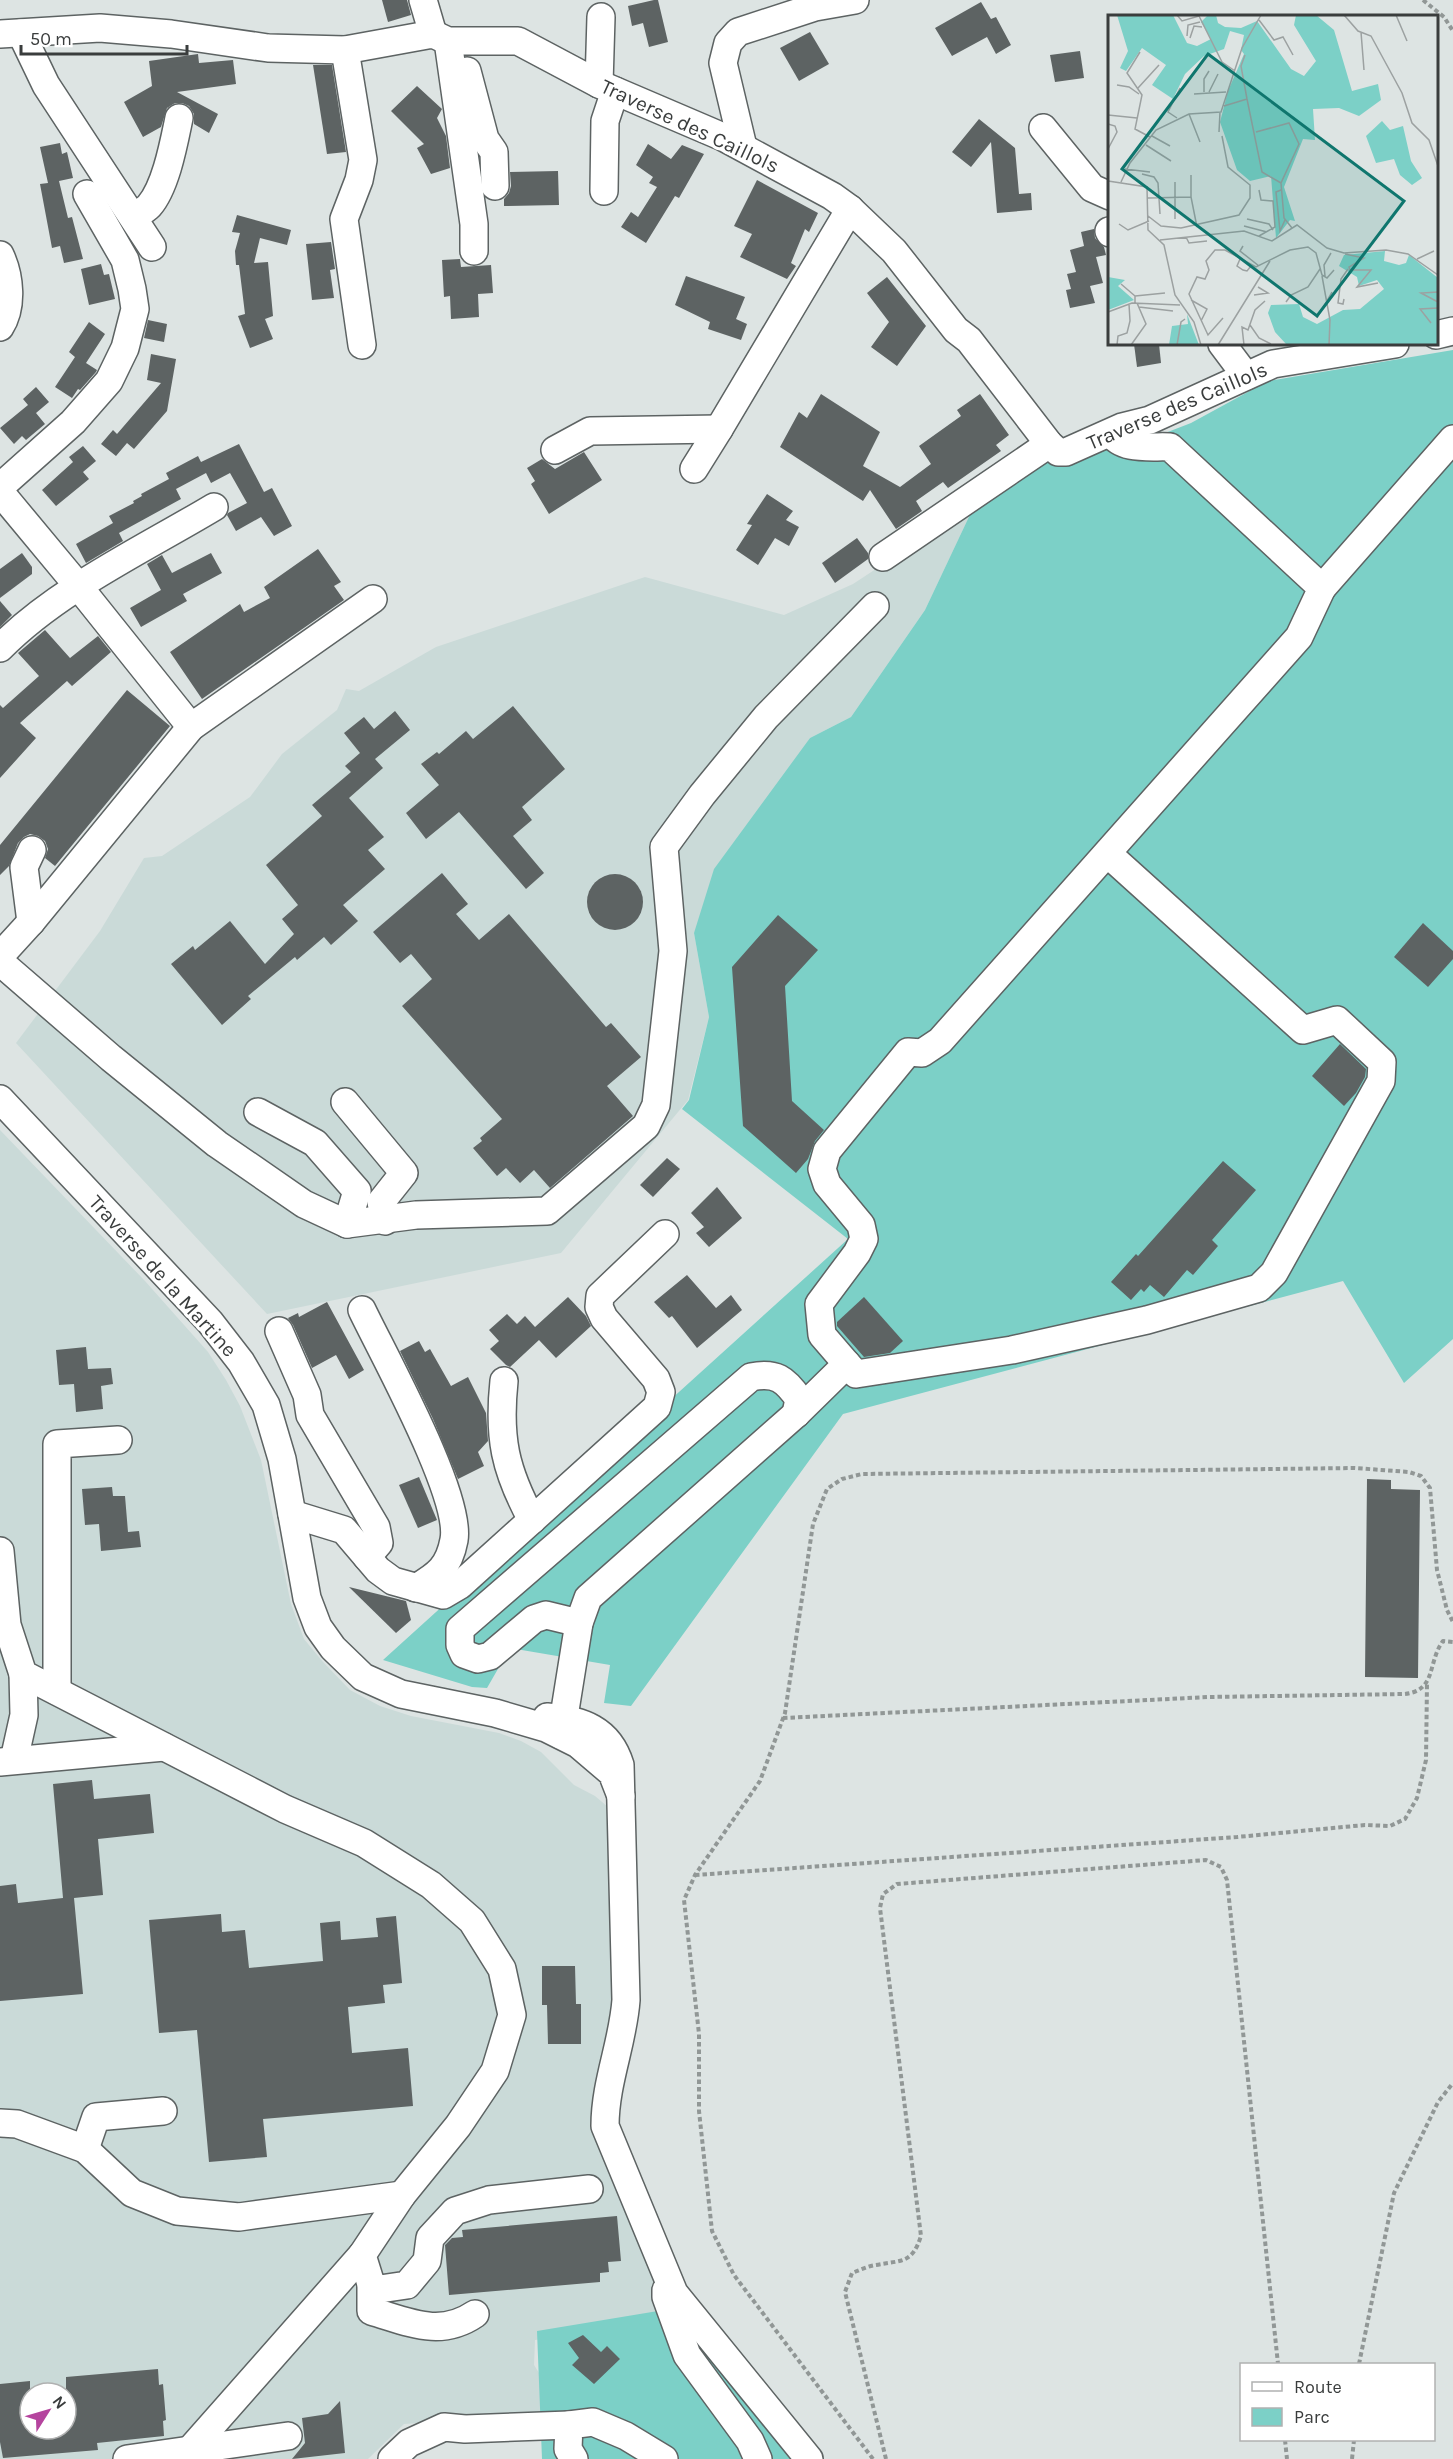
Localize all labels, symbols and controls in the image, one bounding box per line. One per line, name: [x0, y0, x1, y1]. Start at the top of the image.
inset map: [1108, 15, 1438, 345]
scale bar: [21, 18, 188, 56]
text: 50 m: [30, 28, 72, 50]
street label: Traverse des Caillols: [597, 74, 783, 178]
street label: Traverse des Caillols: [1083, 357, 1271, 455]
street label: Traverse de la Martine: [84, 1190, 242, 1362]
legend: [1240, 2363, 1435, 2441]
text: Route: [1294, 2376, 1342, 2398]
north arrow: [18, 2381, 78, 2441]
text: N: [49, 2392, 71, 2413]
text: Parc: [1294, 2406, 1330, 2428]

